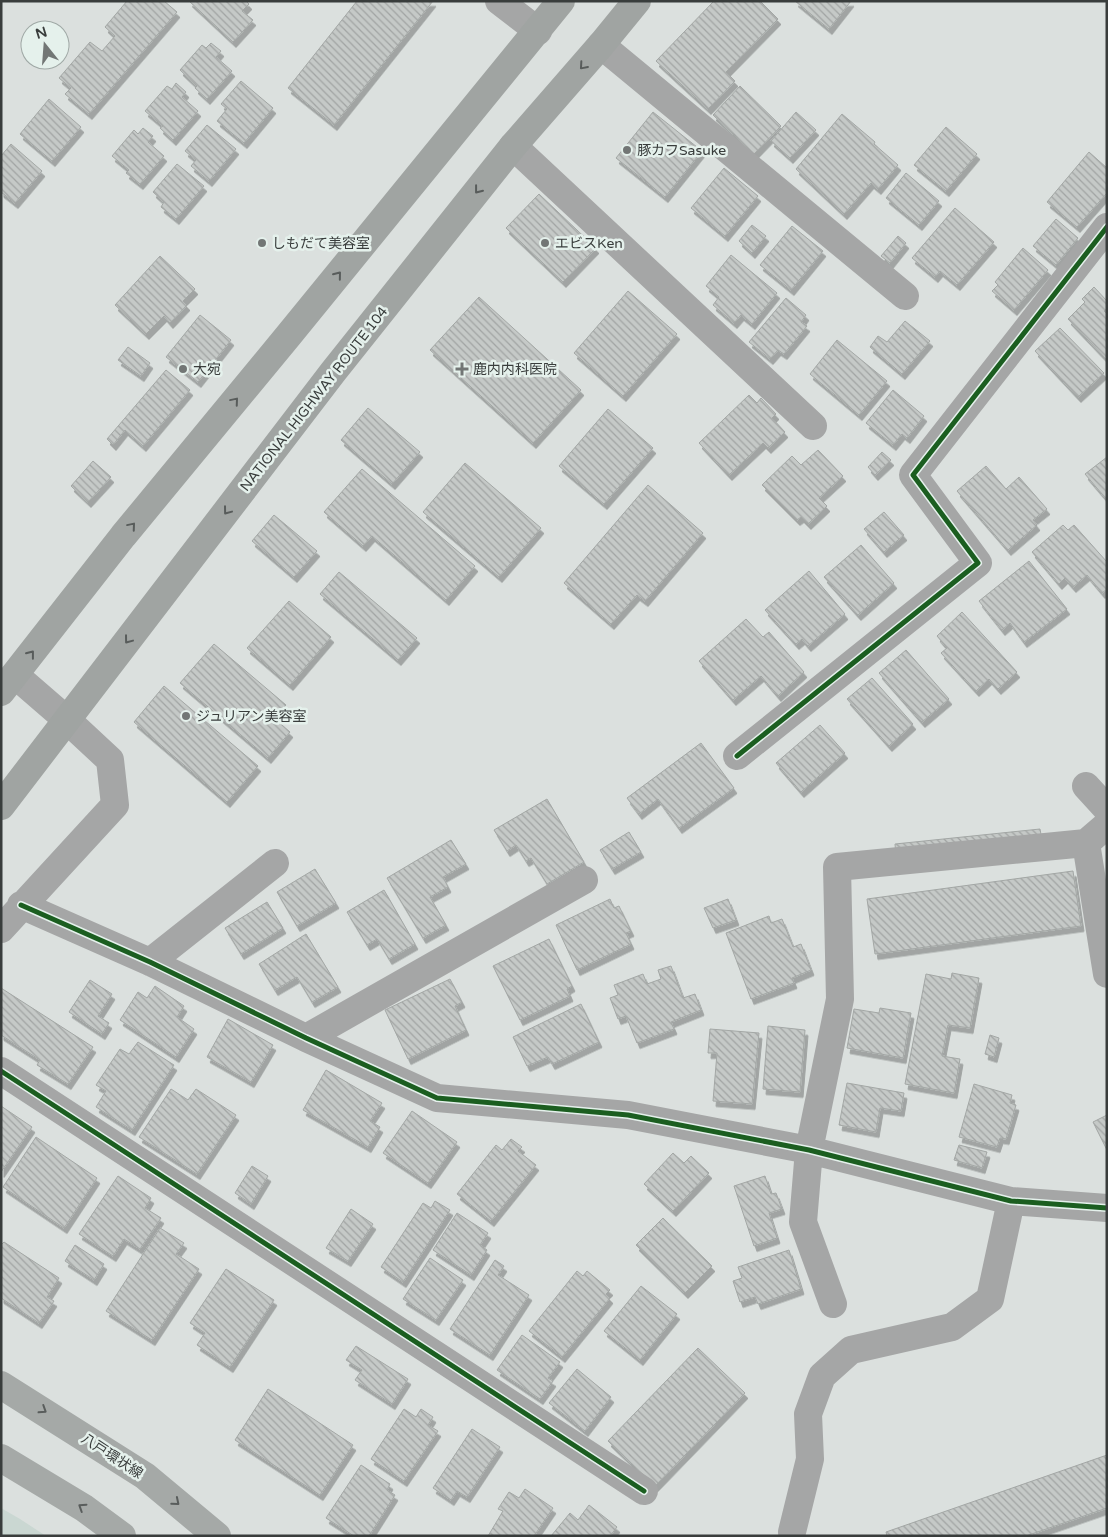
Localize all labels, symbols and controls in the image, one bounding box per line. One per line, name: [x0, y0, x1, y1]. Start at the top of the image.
north arrow: [20, 20, 70, 70]
text: N: [33, 23, 49, 43]
one-way arrow: [580, 60, 589, 69]
place label: 豚カフSasuke: [637, 142, 726, 159]
marker: 豚カフSasuke: [621, 144, 633, 156]
one-way arrow: [476, 184, 484, 193]
place label: しもだて美容室: [272, 235, 370, 252]
place label: エビスKen: [555, 235, 623, 252]
marker: しもだて美容室: [256, 237, 268, 249]
marker: エビスKen: [539, 237, 551, 249]
one-way arrow: [333, 272, 341, 281]
street label: NATIONAL HIGHWAY ROUTE 104: [237, 303, 391, 495]
place label: 大宛: [193, 361, 221, 378]
place label: 鹿内内科医院: [473, 361, 557, 378]
marker: 鹿内内科医院: [455, 362, 469, 376]
marker: 大宛: [177, 363, 189, 375]
one-way arrow: [230, 397, 239, 406]
one-way arrow: [225, 505, 233, 514]
one-way arrow: [126, 523, 134, 532]
one-way arrow: [126, 634, 134, 643]
one-way arrow: [26, 651, 34, 660]
place label: ジュリアン美容室: [196, 708, 306, 725]
marker: ジュリアン美容室: [180, 710, 192, 722]
one-way arrow: [37, 1404, 46, 1414]
street label: 八戸環状線: [78, 1430, 146, 1482]
one-way arrow: [171, 1497, 180, 1506]
one-way arrow: [79, 1504, 88, 1513]

